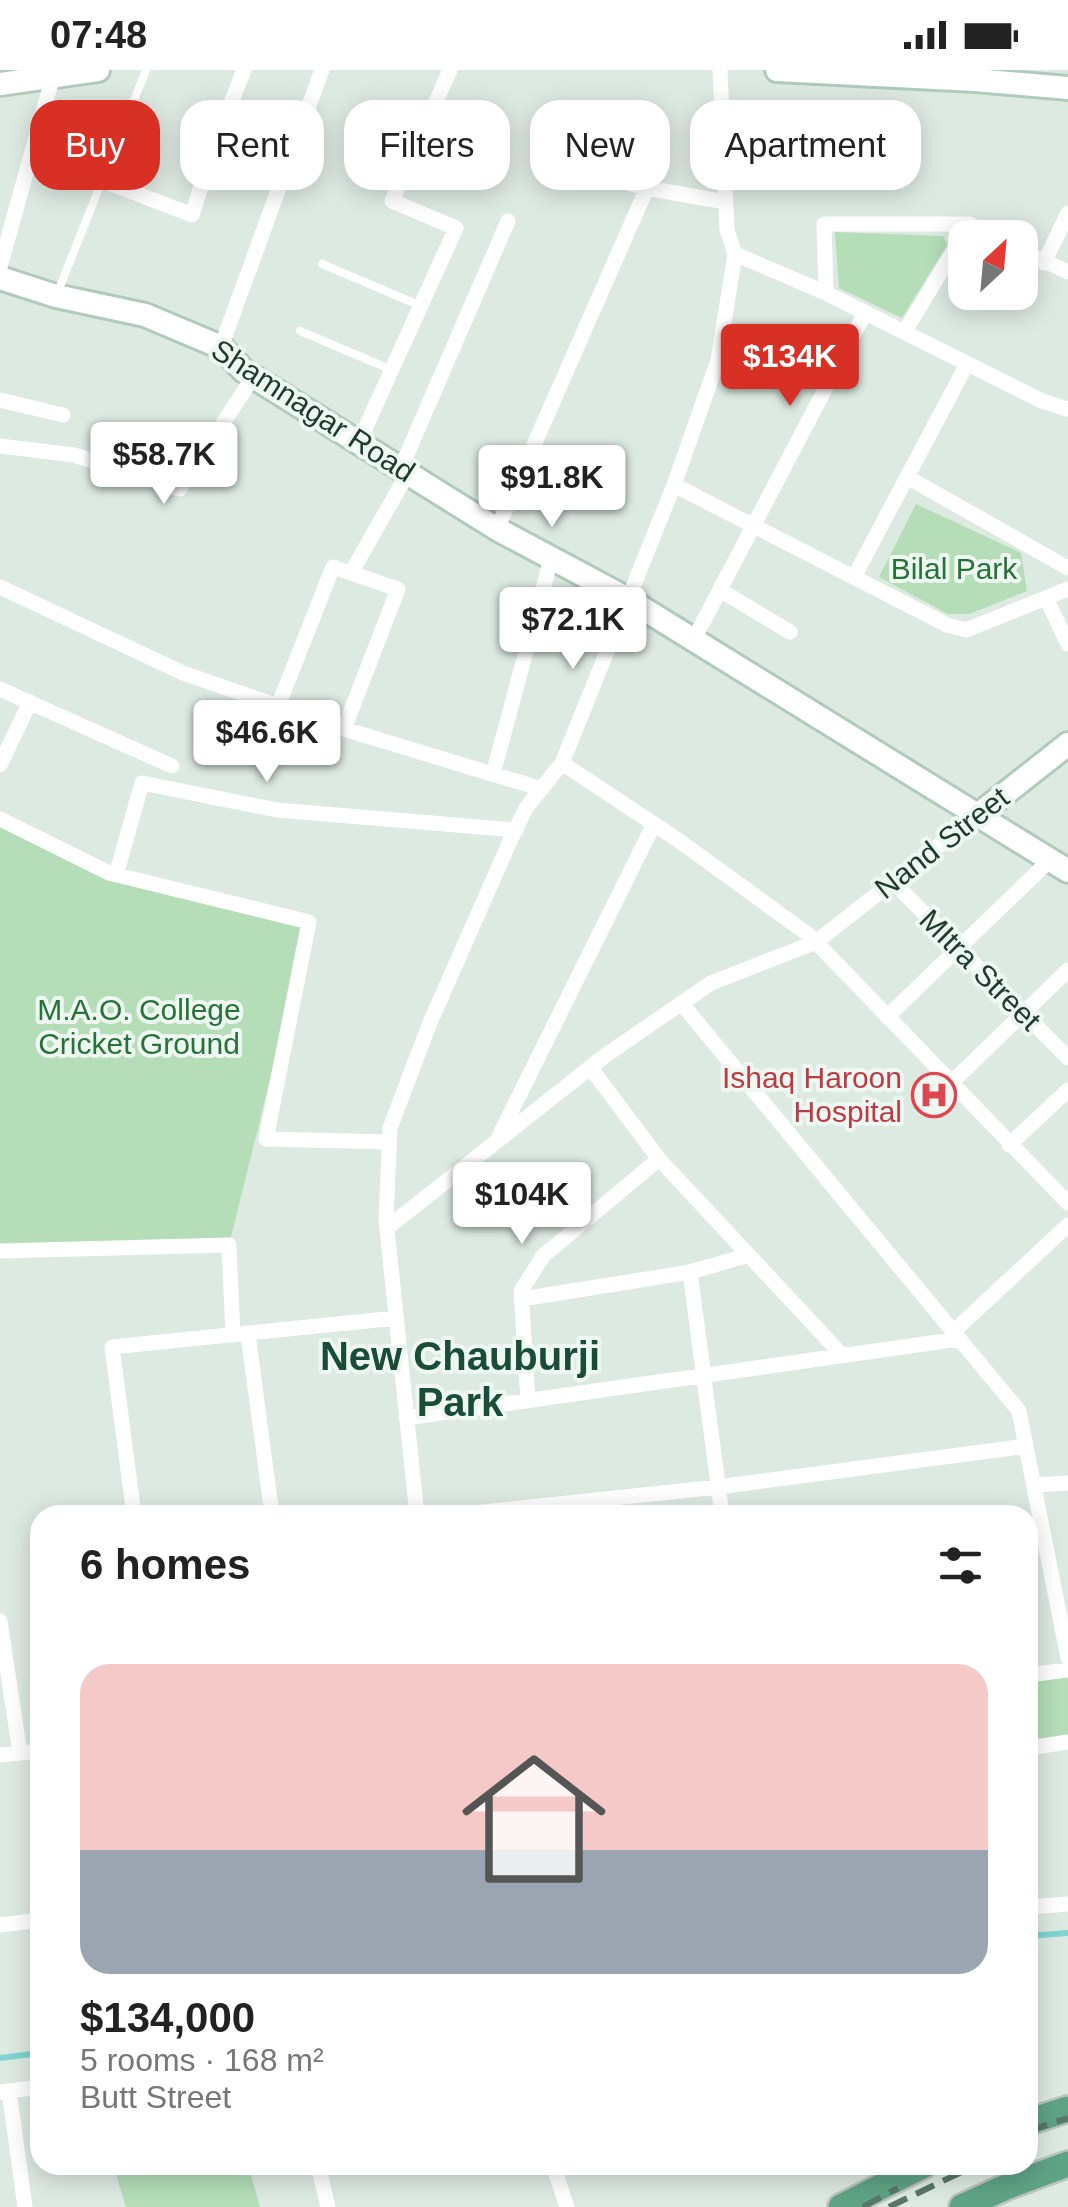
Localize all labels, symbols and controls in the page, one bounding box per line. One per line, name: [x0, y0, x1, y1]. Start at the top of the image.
text: 07:48: [50, 14, 147, 56]
chip: Buy: [30, 100, 160, 190]
chip: Rent: [180, 100, 324, 190]
chip: Filters: [344, 100, 510, 190]
chip: New: [530, 100, 670, 190]
chip: Apartment: [690, 100, 921, 190]
north arrow: [948, 220, 1038, 310]
map controls: [948, 220, 1038, 310]
pin: $134K: [720, 324, 860, 409]
street label: Shamnagar Road: [206, 333, 421, 488]
text: $134K: [743, 338, 837, 374]
pin: $58.7K: [83, 422, 245, 507]
text: $58.7K: [112, 436, 216, 472]
pin: $91.8K: [471, 445, 633, 530]
text: $91.8K: [500, 459, 604, 495]
park label: Bilal Park: [891, 552, 1018, 585]
pin: $72.1K: [492, 587, 654, 672]
text: $72.1K: [521, 601, 625, 637]
pin: $46.6K: [186, 700, 348, 785]
text: $46.6K: [215, 714, 319, 750]
street label: Nand Street: [868, 780, 1015, 905]
street label: MItra Street: [913, 903, 1048, 1037]
park label: M.A.O. College Cricket Ground: [37, 993, 241, 1060]
place label: Ishaq Haroon Hospital: [722, 1061, 902, 1128]
hospital icon: Ishaq Haroon Hospital: [911, 1072, 957, 1118]
pin: $104K: [452, 1162, 592, 1247]
text: $104K: [475, 1176, 569, 1212]
district label: New Chauburji Park: [320, 1334, 600, 1424]
icon: filters: [933, 1538, 988, 1593]
text: 6 homes: [80, 1541, 250, 1588]
icon: home: [444, 1729, 624, 1909]
text: $134,000: [80, 1994, 255, 2041]
text: 5 rooms · 168 m²: [80, 2042, 324, 2078]
text: Butt Street: [80, 2079, 231, 2115]

